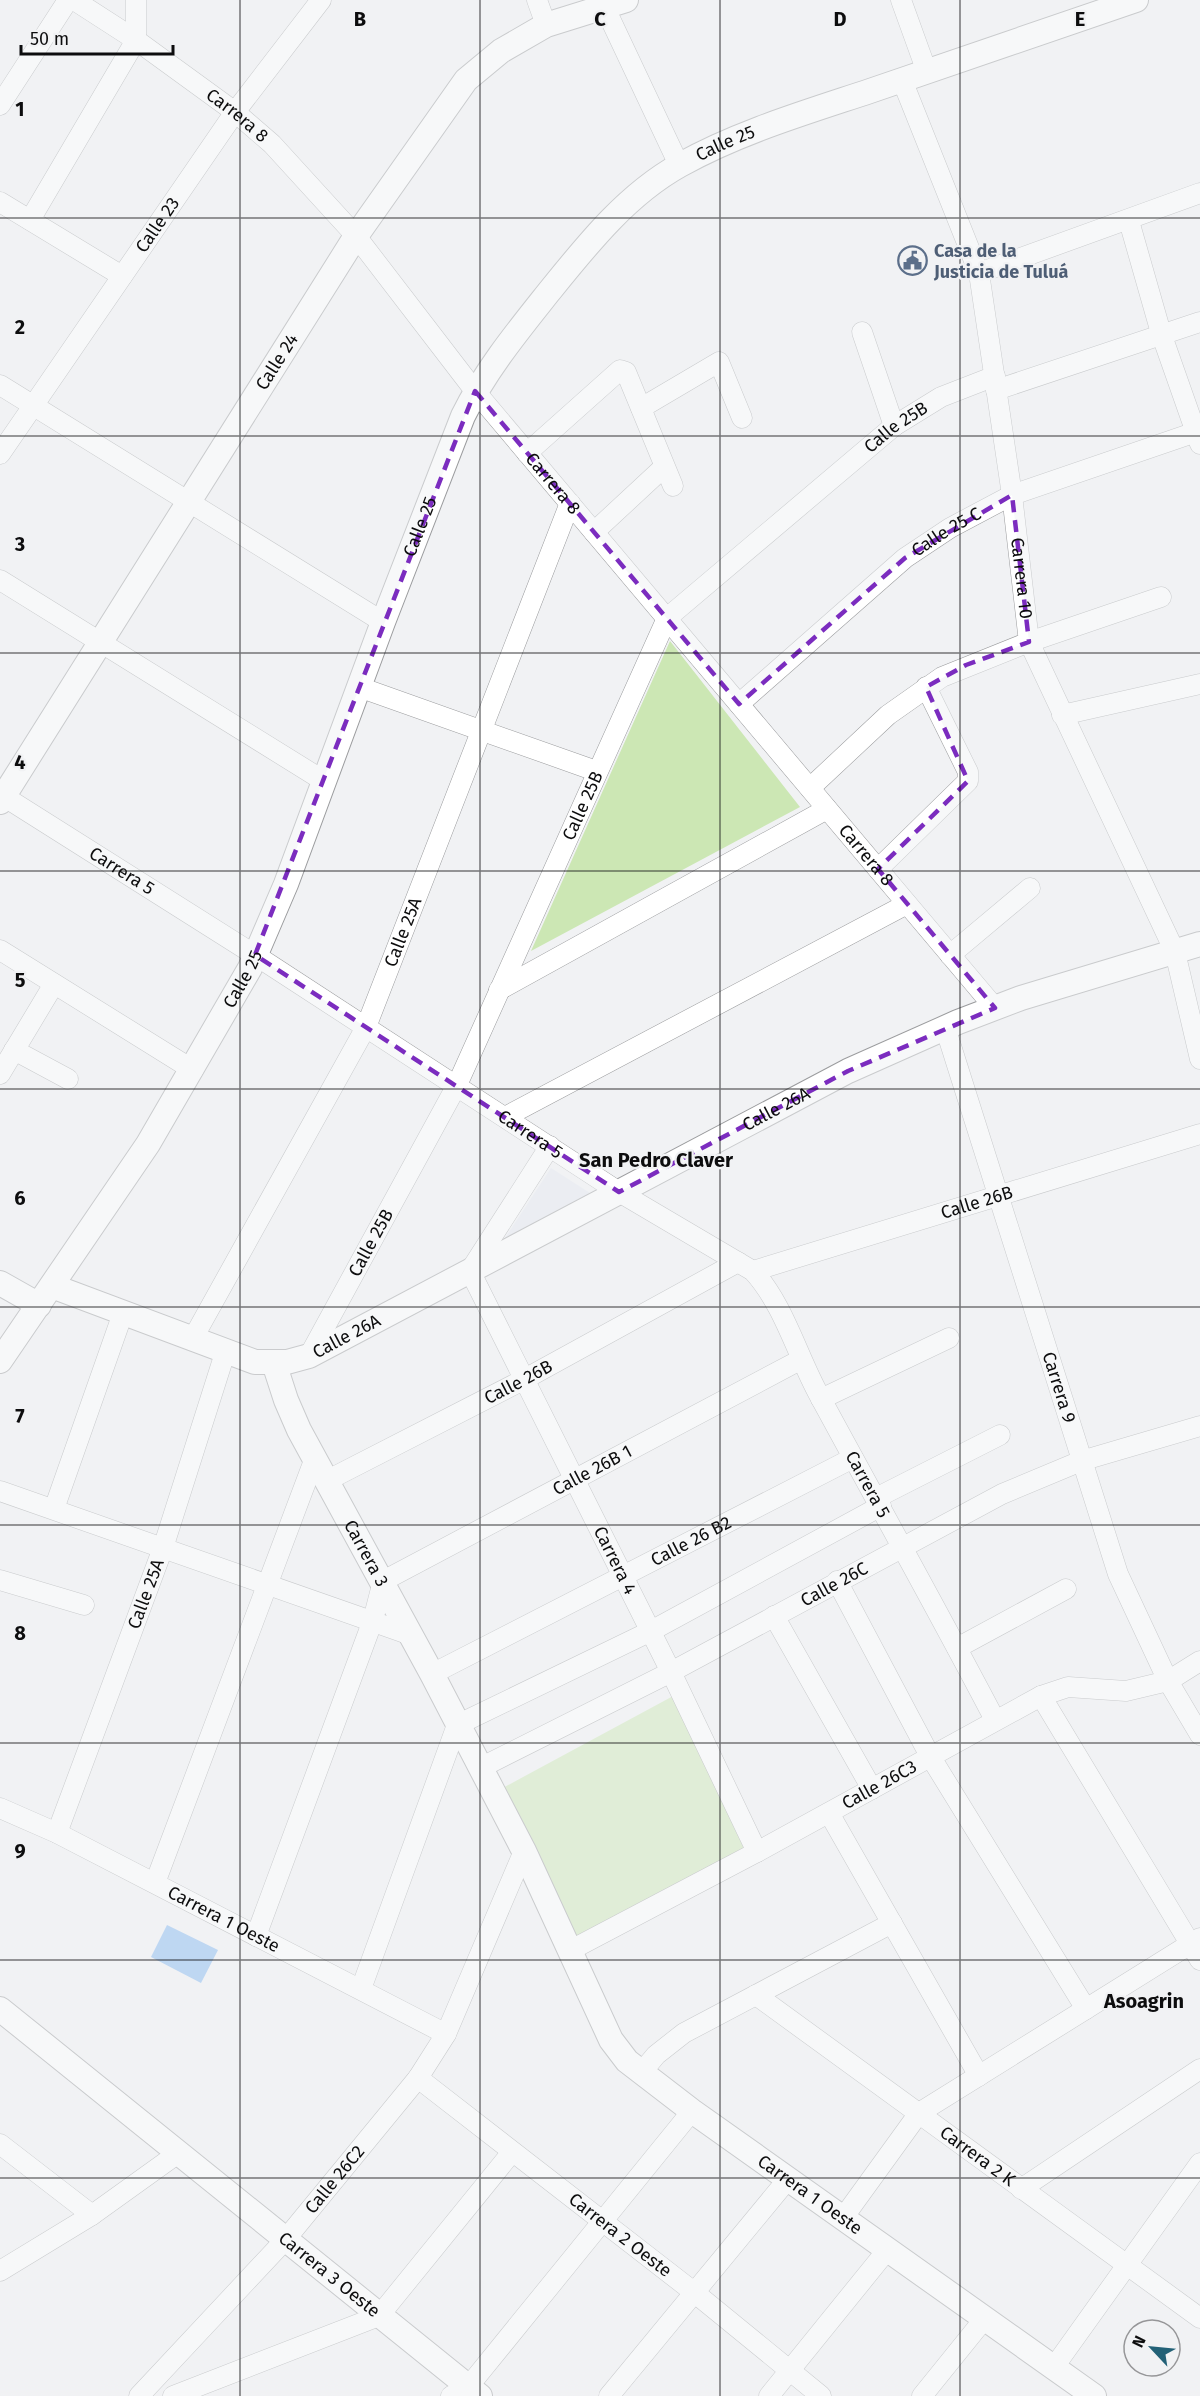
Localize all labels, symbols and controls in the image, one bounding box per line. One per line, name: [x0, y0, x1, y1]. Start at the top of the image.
text: B: [354, 7, 366, 31]
text: C: [594, 7, 606, 31]
text: D: [833, 7, 847, 31]
text: E: [1075, 7, 1085, 31]
scale bar: [21, 18, 172, 56]
text: 50 m: [30, 28, 69, 50]
street label: Carrera 8: [202, 84, 273, 147]
text: 1: [15, 97, 25, 121]
street label: Calle 25: [692, 121, 758, 166]
street label: Calle 23: [131, 193, 184, 257]
place label: Casa de la Justicia de Tuluá: [933, 240, 1068, 283]
public building icon: Casa de la Justicia de Tuluá: [897, 245, 929, 277]
text: 2: [15, 315, 25, 339]
street label: Calle 24: [251, 329, 303, 394]
street label: Calle 25B: [859, 397, 932, 458]
street label: Carrera 8: [521, 448, 585, 519]
street label: Calle 25: [398, 494, 442, 560]
street label: Calle 25 C: [907, 503, 985, 561]
text: 3: [14, 532, 25, 556]
street label: Carrera 10: [1006, 536, 1037, 620]
text: 4: [14, 750, 26, 774]
street label: Calle 25B: [557, 768, 608, 844]
street label: Carrera 8: [834, 820, 898, 890]
street label: Carrera 5: [85, 842, 158, 900]
street label: Calle 25A: [379, 893, 427, 970]
street label: Calle 25: [218, 947, 267, 1012]
text: 5: [15, 968, 26, 992]
street label: Calle 26A: [739, 1082, 814, 1136]
street label: Carrera 5: [494, 1105, 567, 1163]
district label: San Pedro Claver: [579, 1148, 734, 1172]
street label: Calle 26B: [938, 1181, 1015, 1224]
text: 6: [14, 1186, 26, 1210]
street label: Calle 25B: [344, 1205, 398, 1280]
street label: Calle 26A: [309, 1309, 385, 1363]
street label: Carrera 9: [1037, 1349, 1081, 1426]
street label: Calle 26B: [480, 1355, 556, 1409]
text: 7: [15, 1404, 25, 1428]
street label: Calle 26B 1: [549, 1440, 636, 1500]
street label: Carrera 5: [841, 1447, 895, 1521]
street label: Calle 26 B2: [647, 1511, 735, 1571]
street label: Carrera 3: [339, 1516, 393, 1590]
street label: Carrera 4: [589, 1523, 641, 1598]
street label: Calle 25A: [123, 1555, 169, 1632]
street label: Calle 26C: [797, 1557, 872, 1611]
text: 8: [14, 1621, 26, 1645]
street label: Calle 26C3: [838, 1755, 921, 1814]
text: 9: [14, 1839, 26, 1863]
street label: Carrera 1 Oeste: [164, 1881, 284, 1957]
district label: Asoagrin: [1103, 1989, 1184, 2013]
street label: Carrera 2 K: [935, 2121, 1020, 2191]
street label: Calle 26C2: [300, 2141, 369, 2218]
street label: Carrera 1 Oeste: [753, 2150, 867, 2239]
street label: Carrera 2 Oeste: [564, 2188, 676, 2282]
street label: Carrera 3 Oeste: [274, 2227, 385, 2322]
north arrow: [1122, 2318, 1182, 2378]
text: N: [1128, 2333, 1150, 2351]

